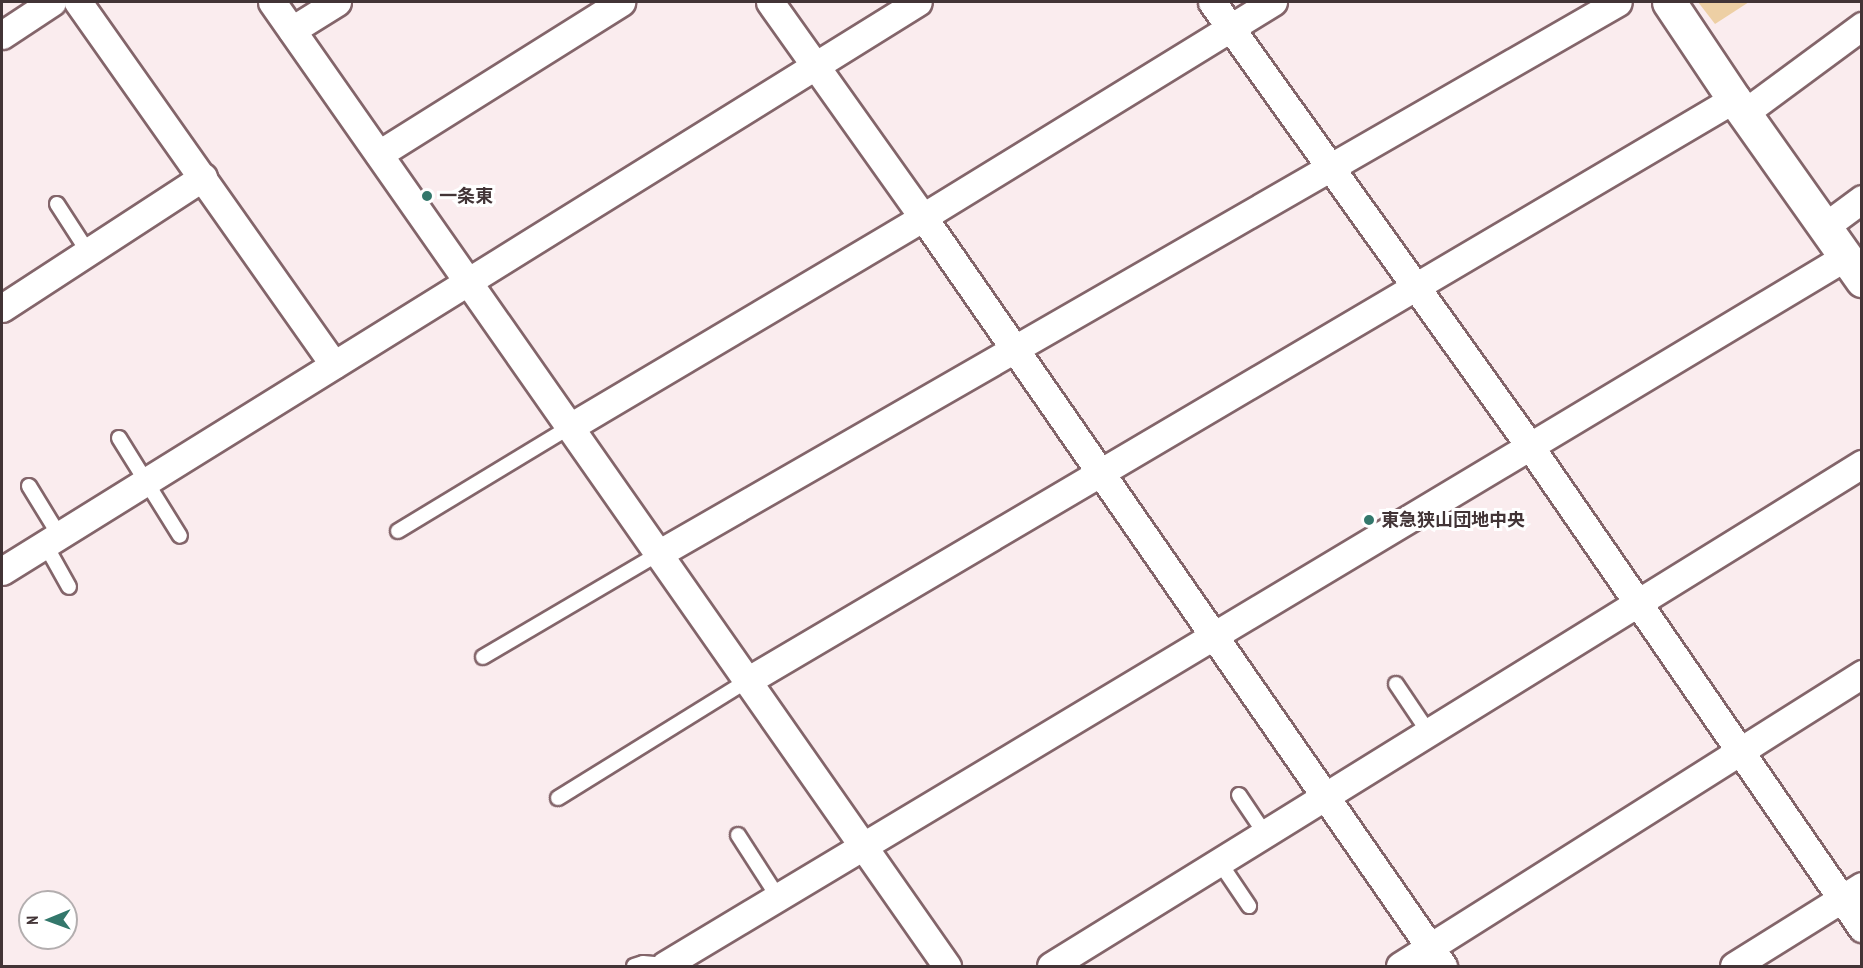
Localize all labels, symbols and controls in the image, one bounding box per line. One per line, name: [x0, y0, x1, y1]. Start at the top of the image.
place label: 一条東: [439, 185, 493, 207]
marker: 一条東: [420, 189, 434, 203]
place label: 東急狭山団地中央: [1381, 509, 1525, 531]
marker: 東急狭山団地中央: [1362, 513, 1376, 527]
north arrow: [18, 890, 78, 950]
text: N: [22, 916, 42, 925]

